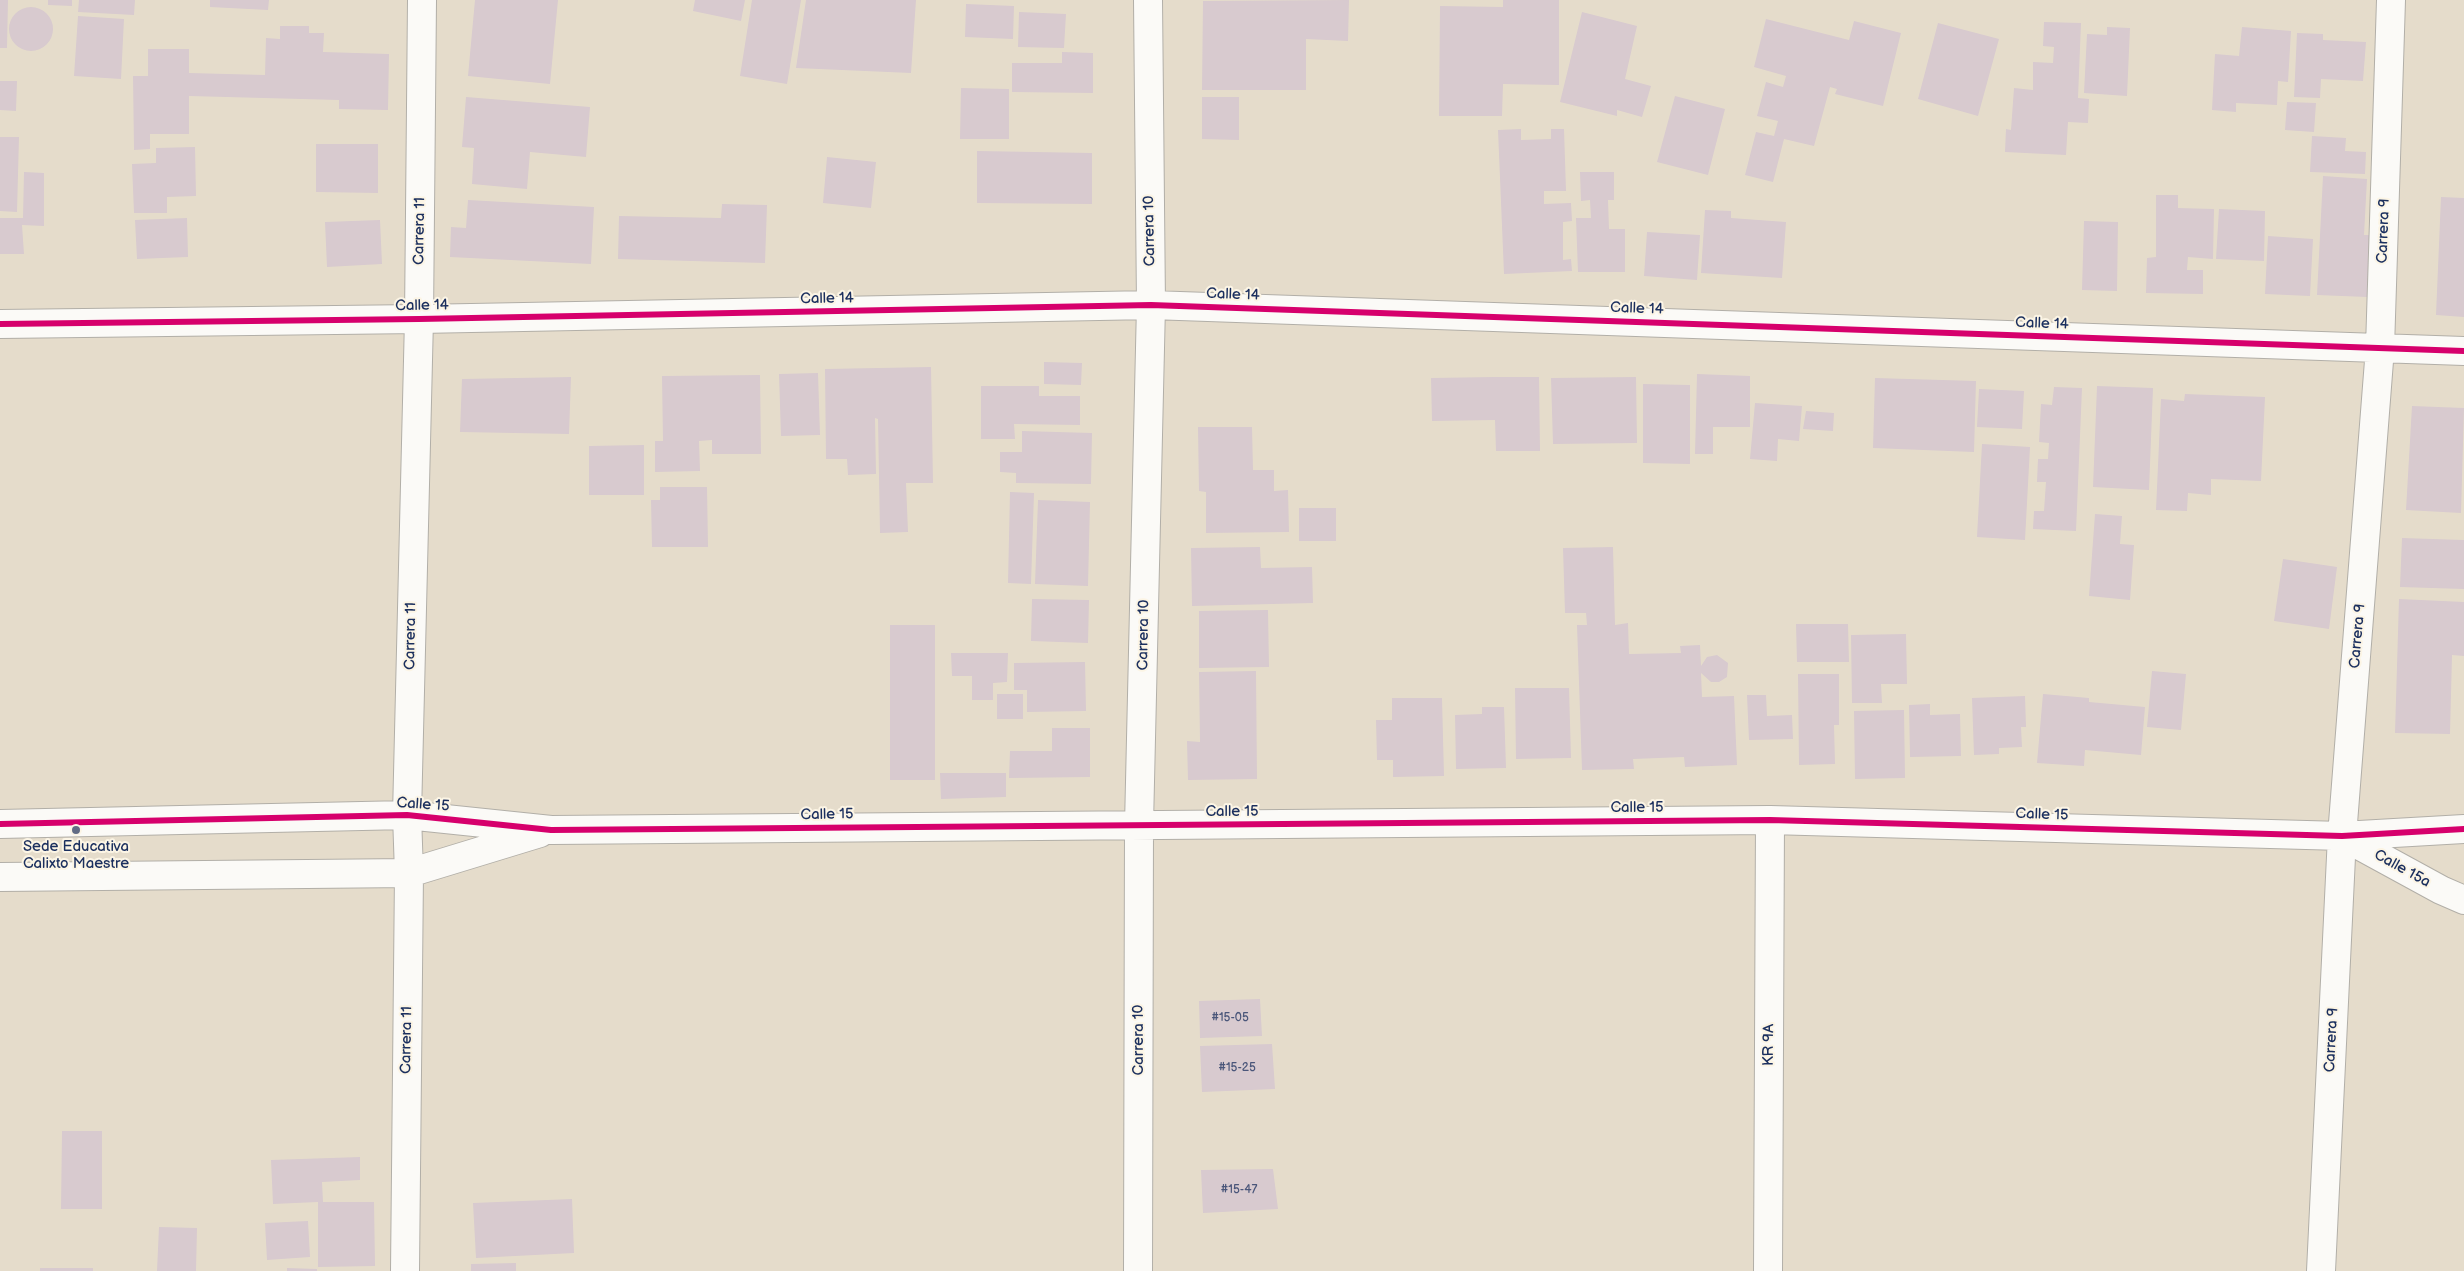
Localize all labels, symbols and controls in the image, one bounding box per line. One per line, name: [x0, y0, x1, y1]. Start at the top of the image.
street label: Carrera 10: [1140, 195, 1160, 267]
street label: Carrera 11: [410, 197, 430, 265]
street label: Carrera 9: [2374, 198, 2394, 264]
street label: Calle 14: [1206, 285, 1260, 305]
street label: Calle 14: [800, 290, 854, 308]
street label: Calle 14: [395, 297, 449, 315]
street label: Calle 14: [1610, 299, 1664, 319]
street label: Calle 14: [2015, 314, 2069, 334]
street label: Carrera 10: [1134, 599, 1154, 671]
street label: Carrera 11: [401, 602, 421, 670]
street label: Carrera 9: [2346, 603, 2370, 669]
street label: Calle 15: [396, 794, 450, 816]
street label: Calle 15: [1610, 799, 1664, 817]
street label: Calle 15: [1205, 803, 1259, 821]
street label: Calle 15: [2015, 805, 2069, 825]
street label: Calle 15: [800, 806, 854, 824]
marker: Sede Educativa Calixto Maestre: [70, 824, 82, 836]
place label: Sede Educativa Calixto Maestre: [23, 838, 129, 873]
street label: Calle 15a: [2371, 846, 2433, 892]
street label: Carrera 10: [1130, 1005, 1148, 1075]
street label: Carrera 11: [397, 1006, 417, 1074]
street label: Carrera 9: [2321, 1007, 2343, 1073]
house number: #15-05: [1211, 1011, 1249, 1025]
street label: KR 9A: [1760, 1024, 1778, 1066]
house number: #15-25: [1218, 1061, 1256, 1075]
house number: #15-47: [1221, 1183, 1257, 1197]

